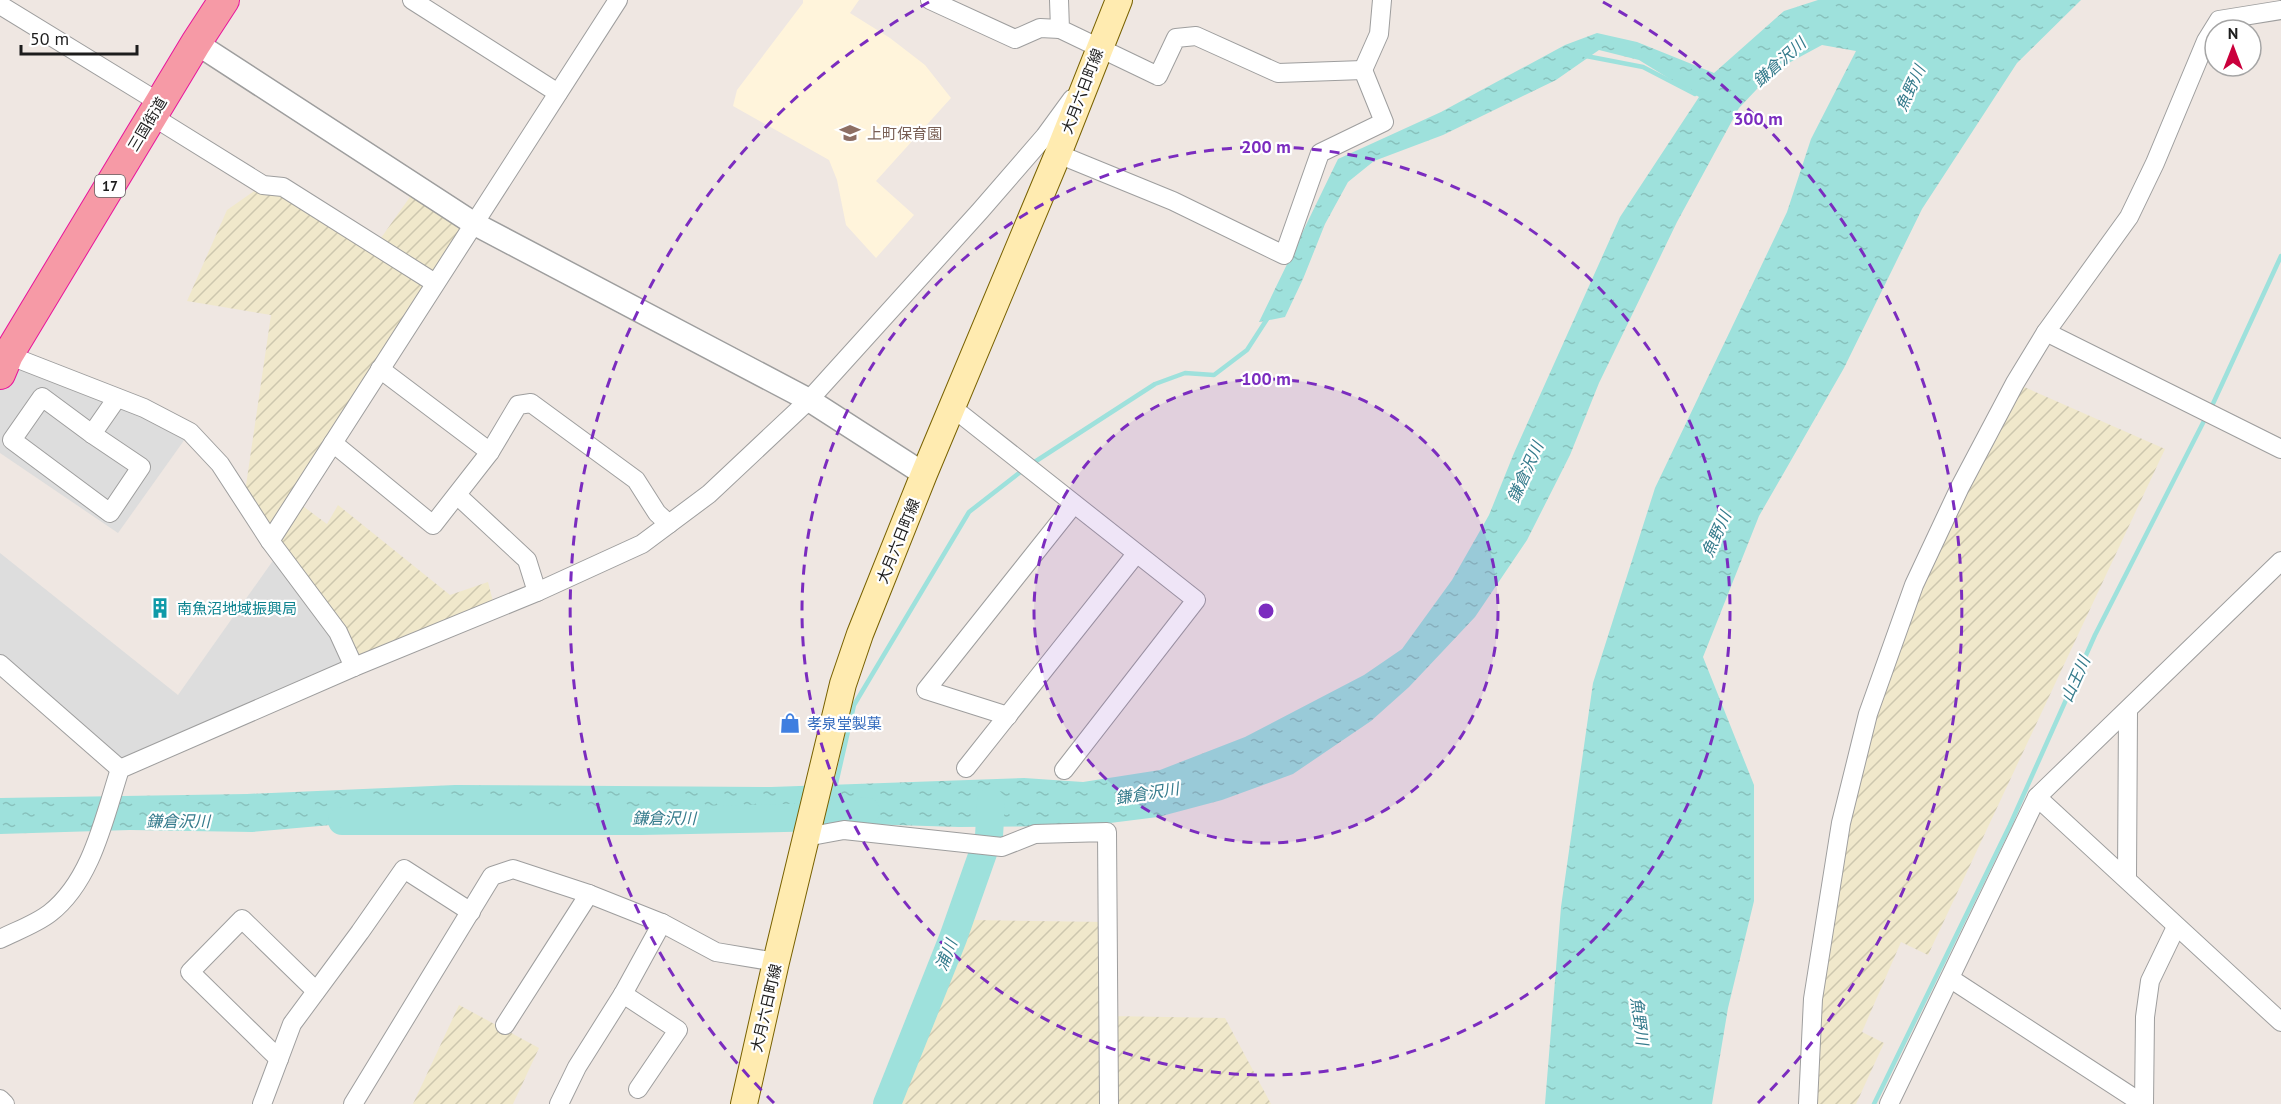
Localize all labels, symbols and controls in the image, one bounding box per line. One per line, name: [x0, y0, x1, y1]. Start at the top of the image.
scale bar: [21, 18, 136, 56]
north arrow: [2203, 18, 2263, 78]
text: N: [2228, 23, 2238, 43]
text: 50 m: [30, 27, 69, 50]
water label: 鎌倉沢川: [1749, 32, 1811, 91]
street label: 大月六日町線: [1057, 46, 1107, 136]
water label: 魚野川: [1891, 60, 1930, 114]
street label: 三国街道: [123, 93, 171, 155]
text: 300 m: [1733, 107, 1783, 130]
school or university icon: 上町保育園: [838, 121, 862, 145]
place label: 上町保育園: [867, 124, 942, 143]
text: 200 m: [1241, 135, 1291, 158]
road number: 17: [95, 175, 125, 197]
text: 100 m: [1241, 367, 1291, 390]
water label: 鎌倉沢川: [1503, 437, 1548, 505]
street label: 大月六日町線: [872, 496, 924, 586]
water label: 魚野川: [1697, 506, 1736, 560]
building icon: 南魚沼地域振興局: [148, 596, 172, 620]
place label: 南魚沼地域振興局: [177, 599, 297, 618]
centre of rings: [1256, 601, 1276, 621]
water label: 山王川: [2056, 651, 2095, 705]
shop icon: 孝泉堂製菓: [778, 711, 802, 735]
place label: 孝泉堂製菓: [807, 714, 882, 733]
water label: 鎌倉沢川: [1114, 778, 1182, 808]
water label: 鎌倉沢川: [632, 808, 698, 828]
water label: 鎌倉沢川: [146, 811, 212, 831]
water label: 浦川: [931, 935, 962, 974]
street label: 大月六日町線: [747, 962, 785, 1054]
water label: 魚野川: [1627, 996, 1653, 1048]

